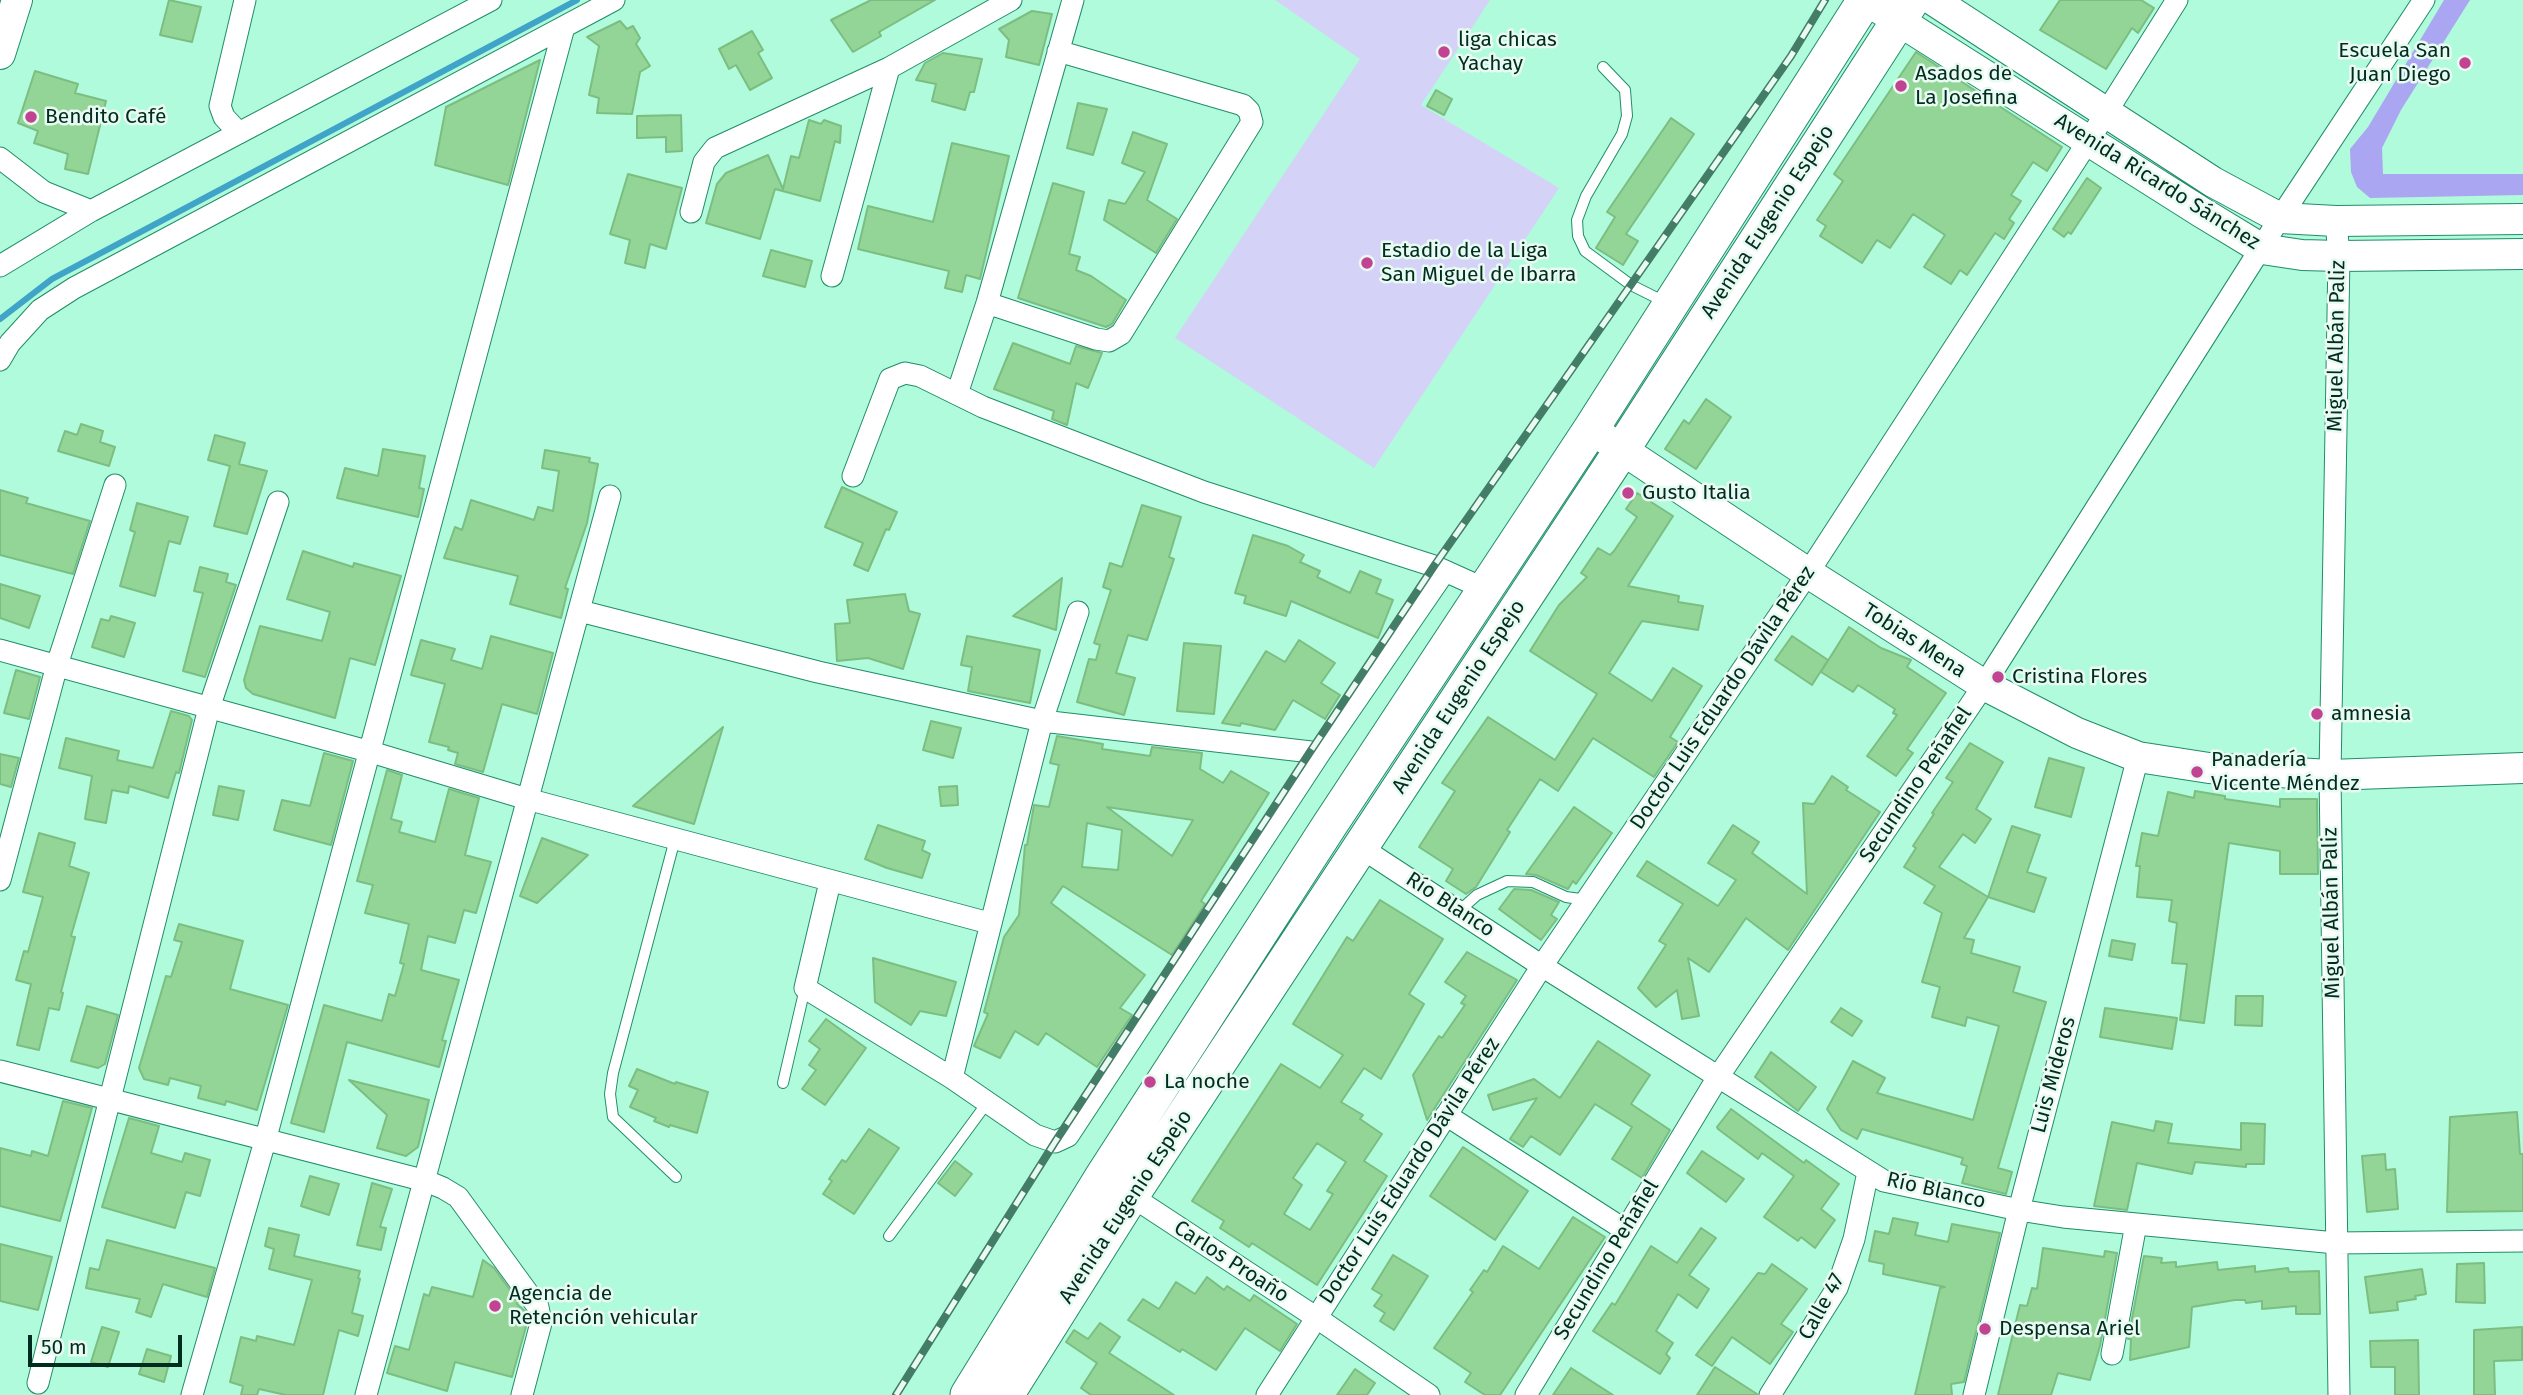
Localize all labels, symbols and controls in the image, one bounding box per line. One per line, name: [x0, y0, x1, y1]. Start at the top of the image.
place label: liga chicas Yachay: [1458, 27, 1557, 77]
place label: Escuela San Juan Diego: [2338, 38, 2451, 88]
marker: liga chicas Yachay: [1436, 44, 1452, 60]
marker: Escuela San Juan Diego: [2457, 55, 2473, 71]
place label: Asados de La Josefina: [1915, 61, 2018, 111]
marker: Asados de La Josefina: [1893, 78, 1909, 94]
place label: Bendito Café: [45, 104, 166, 130]
street label: Avenida Ricardo Sánchez: [2050, 108, 2264, 256]
marker: Bendito Café: [23, 109, 39, 125]
street label: Avenida Eugenio Espejo: [1696, 120, 1840, 324]
place label: Estadio de la Liga San Miguel de Ibarra: [1381, 238, 1576, 288]
marker: Estadio de la Liga San Miguel de Ibarra: [1359, 255, 1375, 271]
street label: Miguel Albán Paliz: [2323, 260, 2351, 432]
place label: Gusto Italia: [1642, 480, 1751, 506]
marker: Gusto Italia: [1620, 485, 1636, 501]
street label: Doctor Luis Eduardo Dávila Pérez: [1625, 562, 1821, 834]
street label: Avenida Eugenio Espejo: [1387, 595, 1531, 799]
street label: Tobias Mena: [1857, 598, 1971, 684]
place label: Cristina Flores: [2012, 664, 2147, 690]
marker: Cristina Flores: [1990, 669, 2006, 685]
place label: amnesia: [2331, 701, 2411, 727]
street label: Secundino Peñafiel: [1855, 702, 1977, 868]
marker: amnesia: [2309, 706, 2325, 722]
place label: Panadería Vicente Méndez: [2211, 747, 2359, 797]
marker: Panadería Vicente Méndez: [2189, 764, 2205, 780]
street label: Miguel Albán Paliz: [2318, 827, 2346, 999]
street label: Río Blanco: [1401, 867, 1499, 943]
street label: Luis Mideros: [2026, 1014, 2082, 1136]
street label: Doctor Luis Eduardo Dávila Pérez: [1314, 1033, 1506, 1309]
place label: La noche: [1164, 1069, 1250, 1095]
marker: La noche: [1142, 1074, 1158, 1090]
street label: Avenida Eugenio Espejo: [1054, 1105, 1198, 1309]
street label: Río Blanco: [1884, 1167, 1988, 1215]
street label: Secundino Peñafiel: [1549, 1175, 1665, 1345]
street label: Carlos Proaño: [1169, 1215, 1293, 1309]
street label: Calle 47: [1794, 1269, 1850, 1345]
place label: Agencia de Retención vehicular: [509, 1281, 697, 1331]
marker: Agencia de Retención vehicular: [487, 1298, 503, 1314]
place label: Despensa Ariel: [1999, 1316, 2140, 1342]
marker: Despensa Ariel: [1977, 1321, 1993, 1337]
scale bar: [32, 1322, 186, 1366]
text: 50 m: [41, 1334, 87, 1360]

